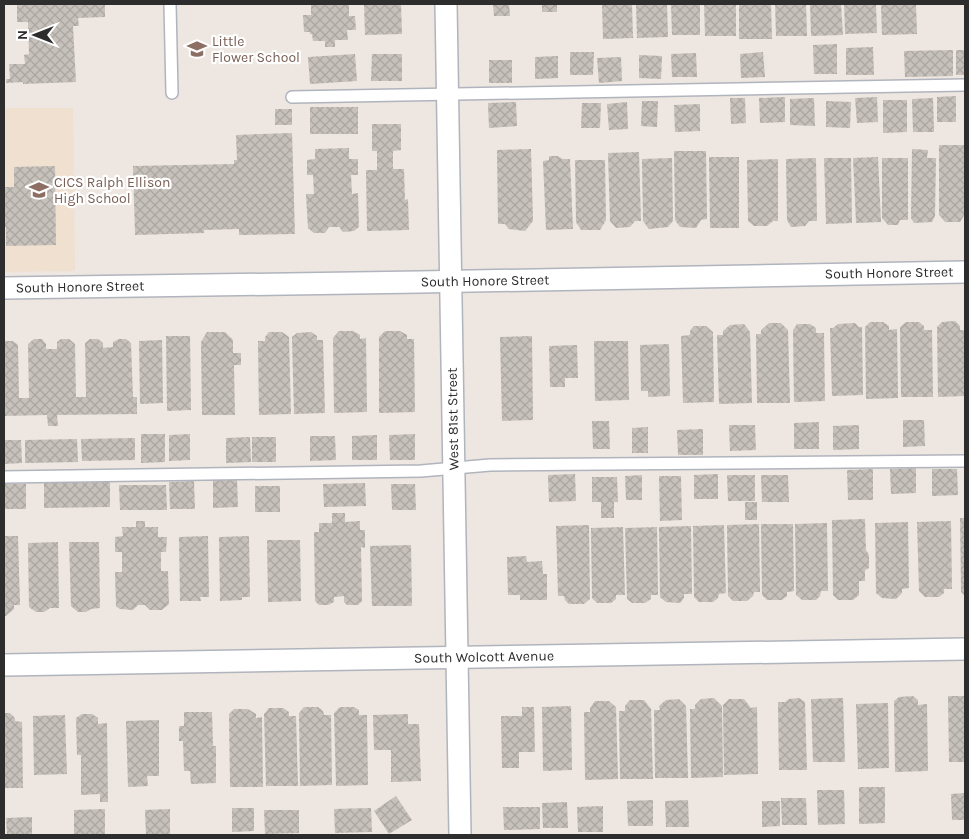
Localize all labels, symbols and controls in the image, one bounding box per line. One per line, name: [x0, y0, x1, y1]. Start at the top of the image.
north arrow: [10, 10, 60, 60]
text: N: [14, 30, 31, 40]
place label: Little Flower School: [212, 33, 300, 66]
school or university icon: Little Flower School: [186, 38, 208, 60]
place label: CICS Ralph Ellison High School: [54, 174, 170, 207]
school or university icon: CICS Ralph Ellison High School: [28, 179, 50, 201]
street label: South Honore Street: [824, 263, 954, 283]
street label: South Honore Street: [420, 271, 550, 291]
street label: South Honore Street: [15, 277, 145, 297]
street label: West 81st Street: [444, 367, 462, 471]
street label: South Wolcott Avenue: [414, 647, 554, 667]

